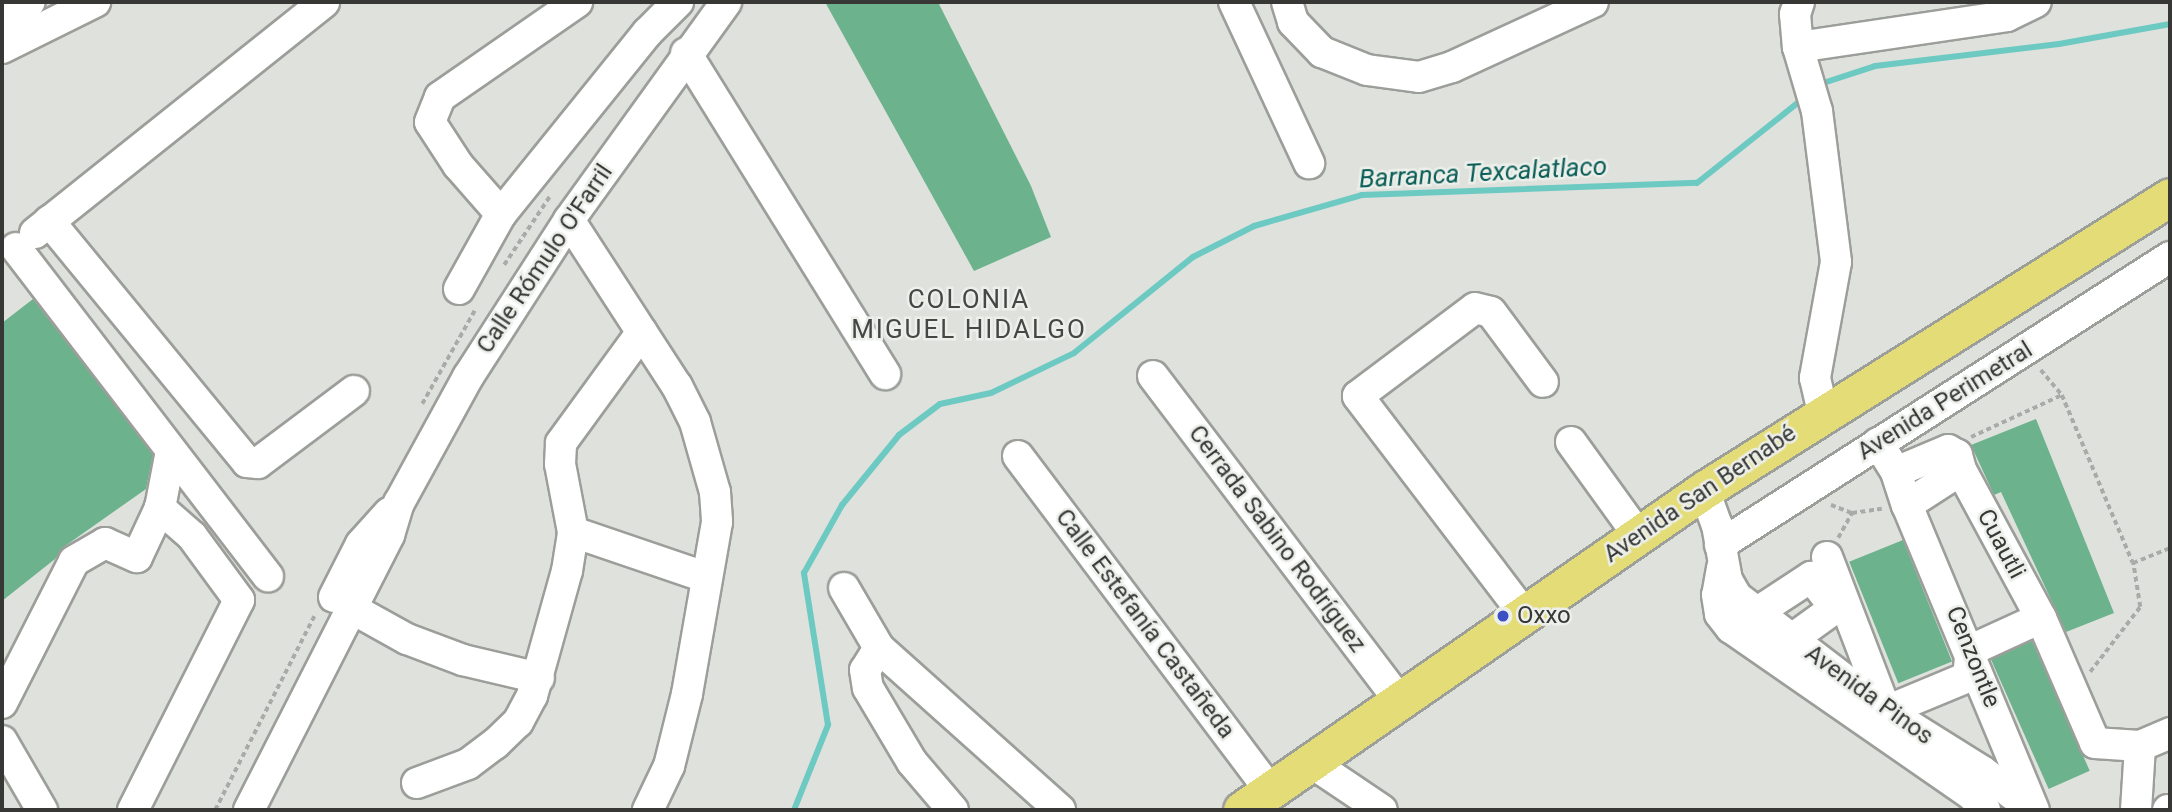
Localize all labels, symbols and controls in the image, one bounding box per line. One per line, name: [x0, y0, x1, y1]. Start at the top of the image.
water label: Barranca Texcalatlaco: [1358, 151, 1608, 195]
street label: Calle Rómulo O'Farril: [471, 159, 619, 359]
district label: COLONIA MIGUEL HIDALGO: [853, 284, 1085, 346]
street label: Avenida Perimetral: [1852, 336, 2038, 466]
street label: Avenida San Bernabé: [1598, 419, 1802, 569]
street label: Cerrada Sabino Rodríguez: [1182, 420, 1372, 658]
street label: Calle Estefanía Castañeda: [1049, 504, 1241, 744]
street label: Cuautli: [1971, 504, 2031, 584]
place label: Oxxo: [1517, 602, 1571, 630]
street label: Cenzontle: [1940, 602, 2006, 712]
marker: Oxxo: [1495, 608, 1511, 624]
street label: Avenida Pinos: [1799, 639, 1939, 751]

